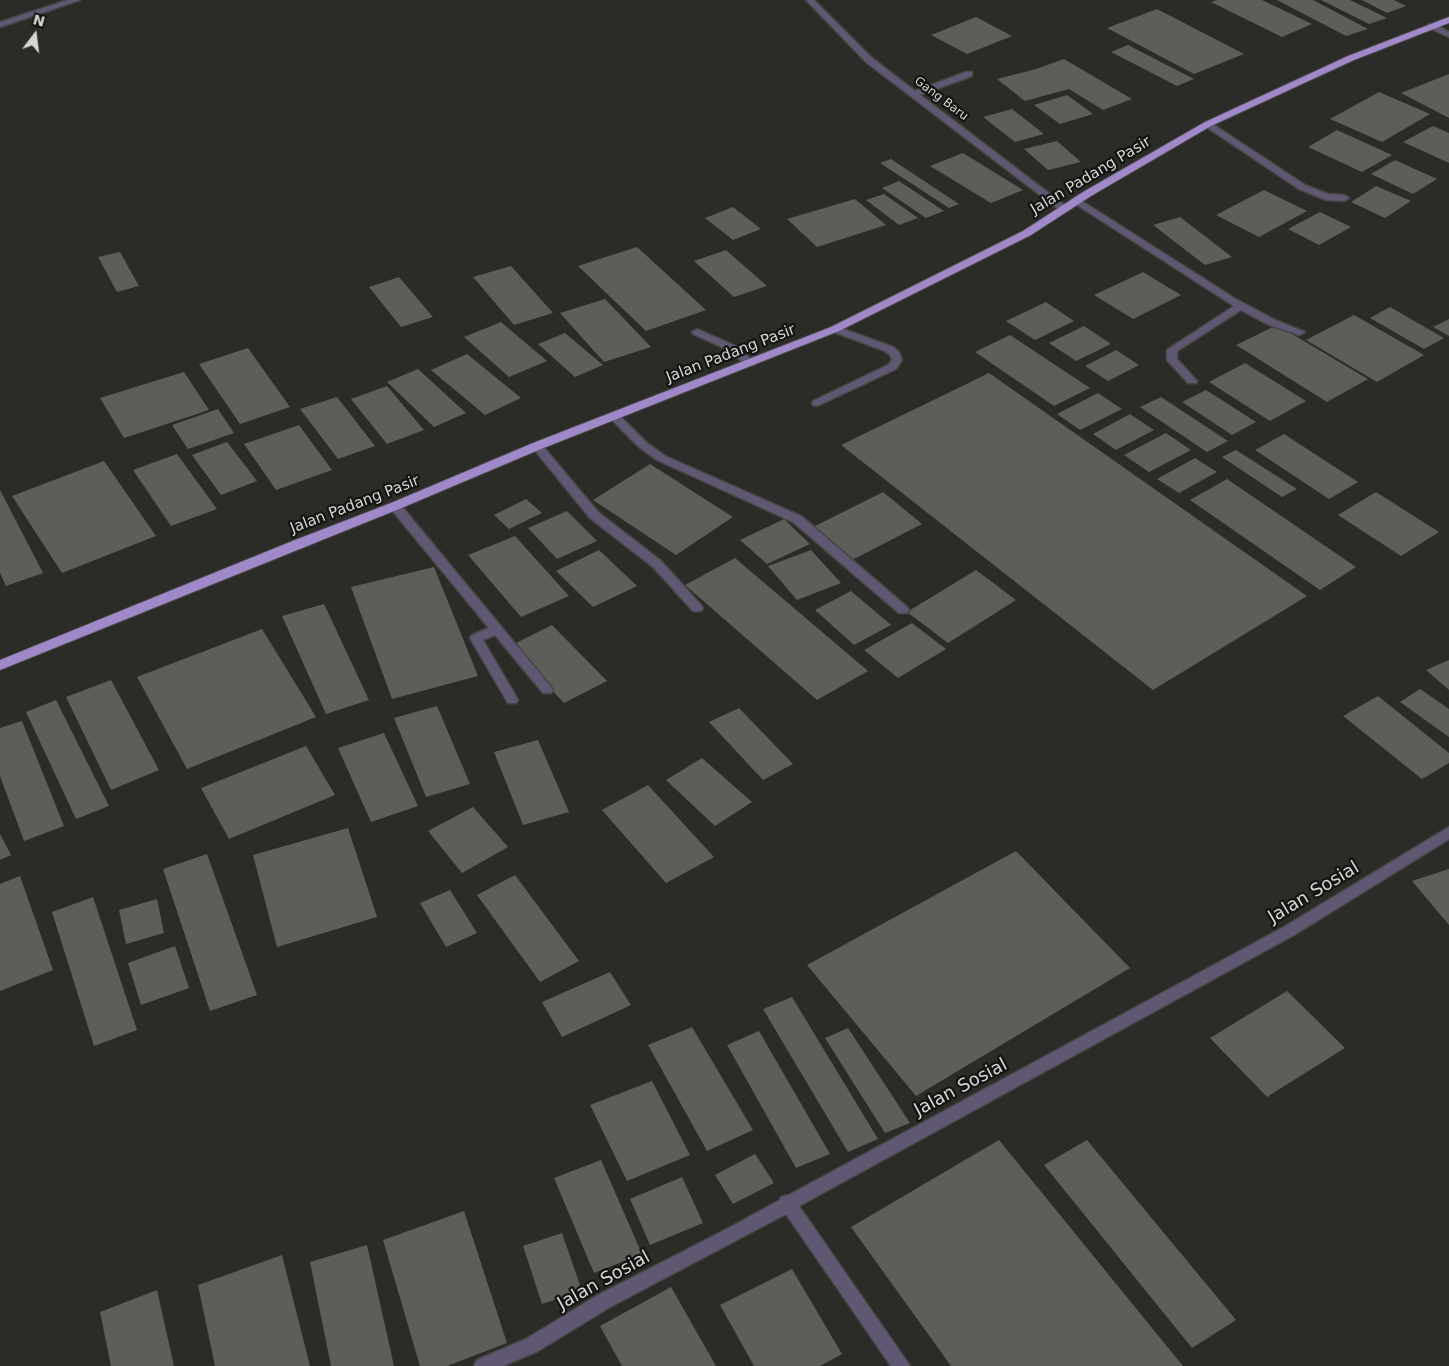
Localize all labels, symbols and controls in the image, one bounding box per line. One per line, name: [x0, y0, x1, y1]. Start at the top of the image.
north arrow: [10, 10, 60, 60]
text: N: [31, 11, 47, 30]
street label: Gang Baru: [911, 74, 971, 124]
street label: Jalan Padang Pasir: [1028, 133, 1154, 219]
street label: Jalan Padang Pasir: [664, 321, 798, 387]
street label: Jalan Padang Pasir: [288, 472, 422, 538]
street label: Jalan Sosial: [1265, 857, 1363, 929]
street label: Jalan Sosial: [911, 1054, 1011, 1122]
street label: Jalan Sosial: [554, 1247, 654, 1315]

